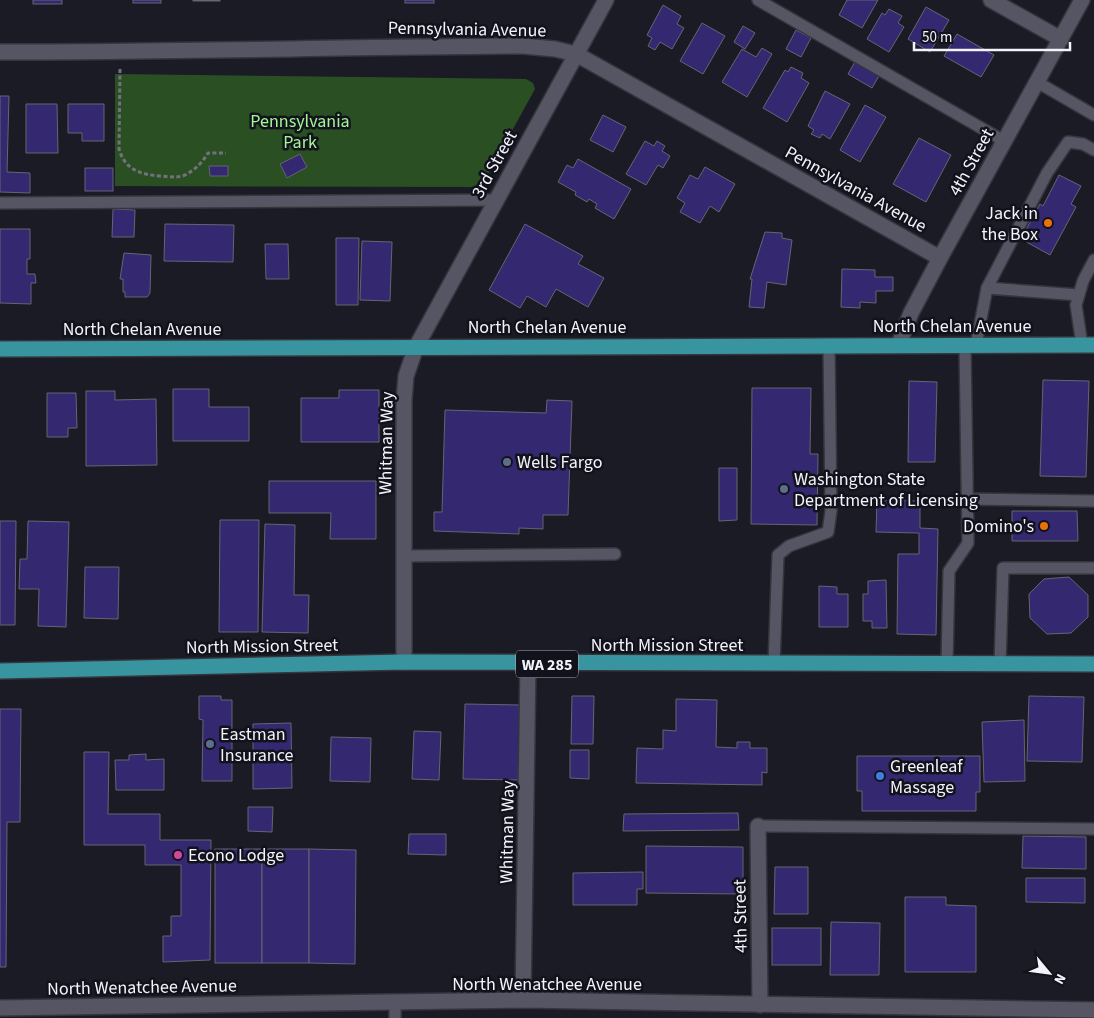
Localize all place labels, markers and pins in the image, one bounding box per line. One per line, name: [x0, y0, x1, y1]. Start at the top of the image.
place label: Jack in the Box: [982, 201, 1038, 247]
marker: Jack in the Box: [1042, 217, 1054, 229]
place label: Wells Fargo: [517, 450, 602, 475]
marker: Wells Fargo: [501, 456, 513, 468]
place label: Washington State Department of Licensing: [794, 467, 978, 513]
marker: Washington State Department of Licensing: [778, 483, 790, 495]
place label: Domino's: [963, 514, 1034, 539]
marker: Domino's: [1038, 520, 1050, 532]
place label: Eastman Insurance: [220, 722, 293, 768]
marker: Eastman Insurance: [204, 738, 216, 750]
place label: Greenleaf Massage: [890, 754, 963, 800]
marker: Greenleaf Massage: [874, 770, 886, 782]
place label: Econo Lodge: [188, 843, 284, 868]
marker: Econo Lodge: [172, 849, 184, 861]

